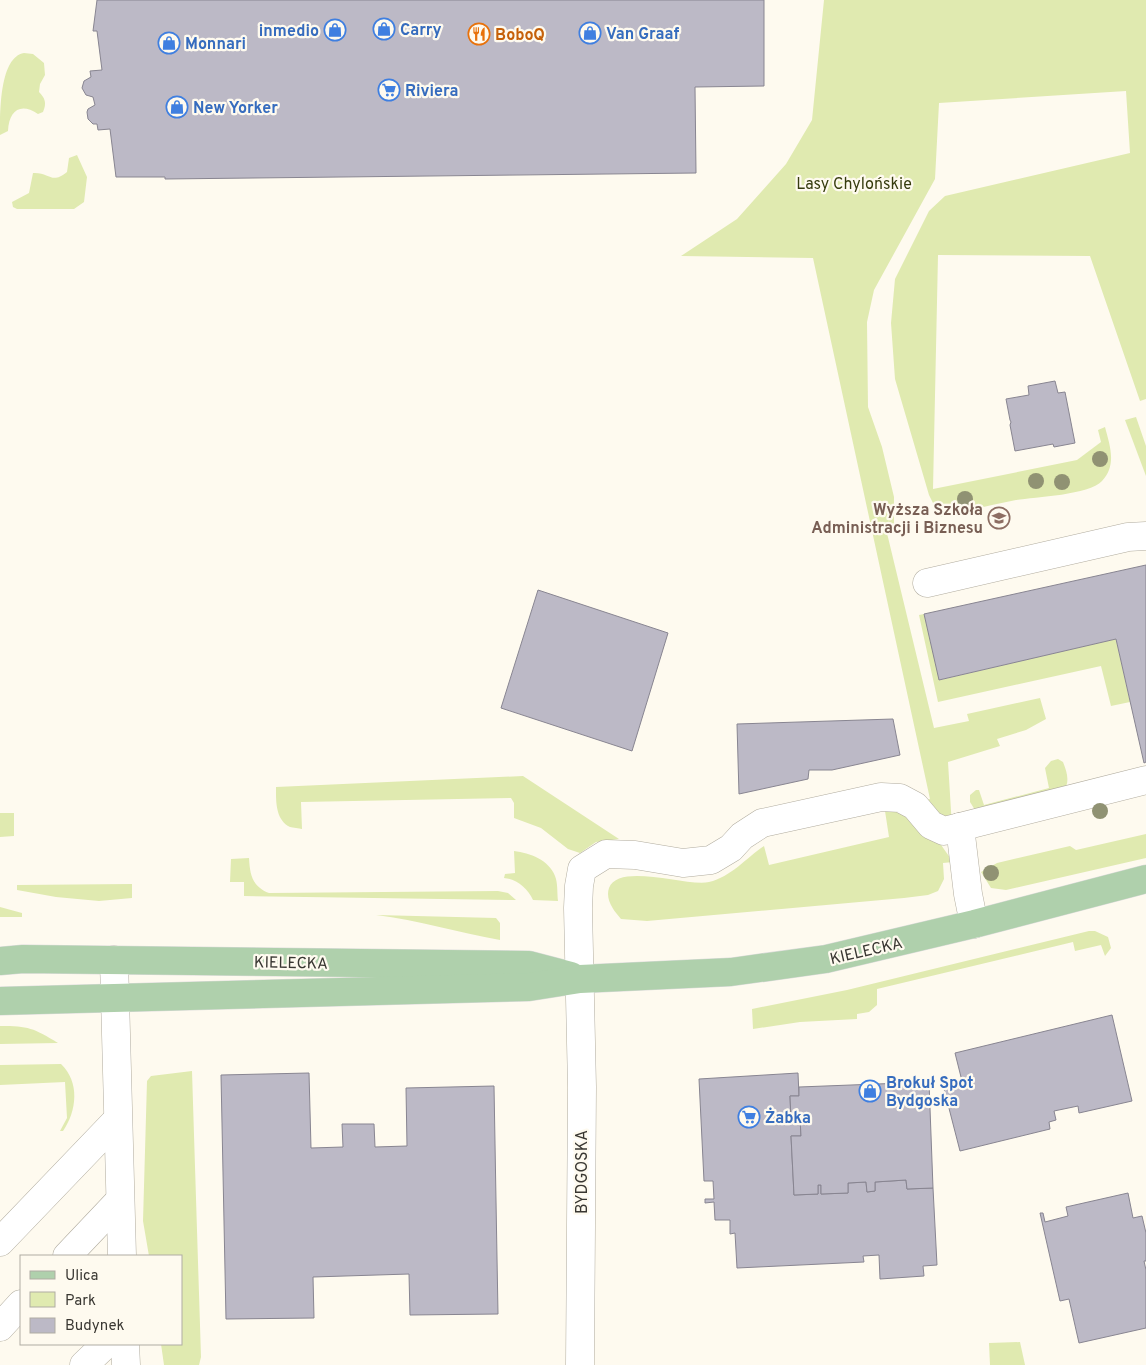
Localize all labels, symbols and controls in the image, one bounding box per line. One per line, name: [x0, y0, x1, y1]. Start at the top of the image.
shop icon: Carry: [372, 17, 396, 41]
shop icon: inmedio: [323, 18, 347, 42]
place label: Carry: [400, 21, 442, 41]
shop icon: Van Graaf: [578, 21, 602, 45]
place label: inmedio: [259, 22, 319, 42]
restaurant icon: BoboQ: [467, 22, 491, 46]
place label: Van Graaf: [606, 25, 679, 45]
place label: BoboQ: [495, 26, 545, 46]
shop icon: Monnari: [157, 31, 181, 55]
place label: Monnari: [185, 35, 246, 55]
supermarket icon: Riviera: [377, 78, 401, 102]
place label: Riviera: [405, 82, 458, 102]
shop icon: New Yorker: [165, 95, 189, 119]
place label: New Yorker: [193, 99, 278, 119]
park label: Lasy Chylońskie: [796, 175, 912, 195]
place label: Wyższa Szkoła Administracji i Biznesu: [811, 501, 983, 539]
school or university icon: Wyższa Szkoła Administracji i Biznesu: [987, 506, 1011, 530]
street label: KIELECKA: [828, 934, 905, 970]
street label: KIELECKA: [254, 953, 328, 975]
place label: Brokuł Spot Bydgoska: [886, 1074, 974, 1112]
shop icon: Brokuł Spot Bydgoska: [858, 1079, 882, 1103]
supermarket icon: Żabka: [737, 1105, 761, 1129]
place label: Żabka: [765, 1107, 811, 1129]
street label: BYDGOSKA: [573, 1130, 593, 1214]
legend: [20, 1255, 182, 1345]
text: Ulica: [65, 1267, 98, 1286]
text: Park: [65, 1292, 96, 1311]
text: Budynek: [65, 1317, 124, 1336]

